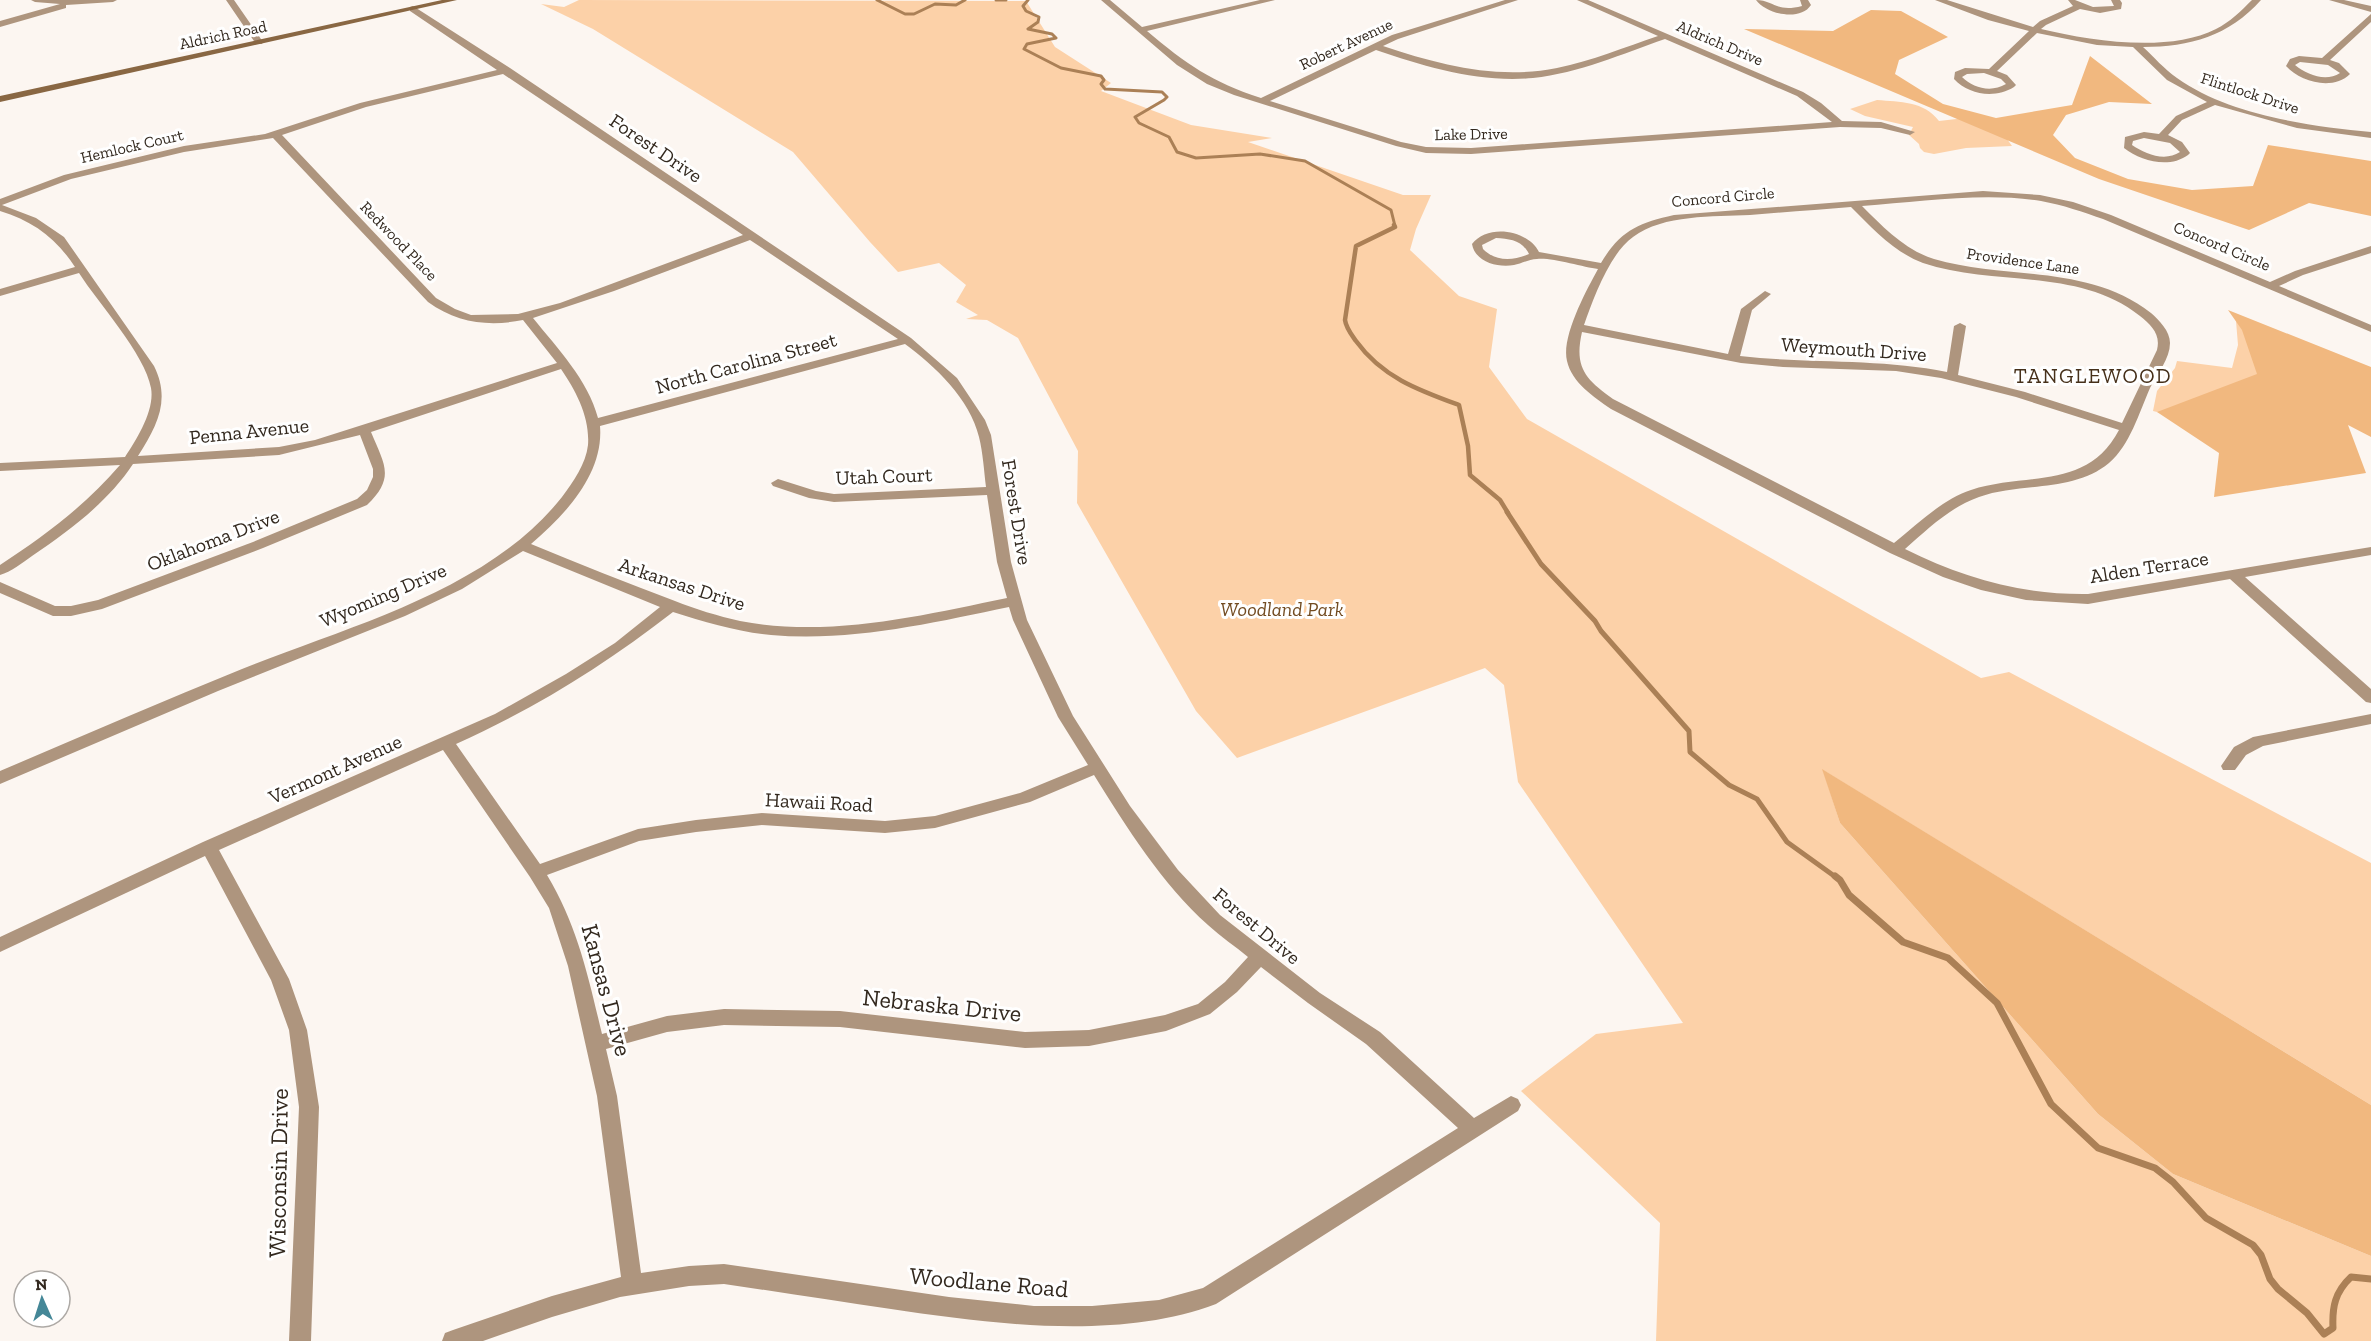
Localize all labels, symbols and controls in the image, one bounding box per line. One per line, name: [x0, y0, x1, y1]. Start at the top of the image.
street label: Robert Avenue: [1296, 14, 1396, 74]
street label: Aldrich Road: [178, 16, 269, 54]
street label: Aldrich Drive: [1674, 16, 1766, 70]
street label: Flintlock Drive: [2198, 68, 2302, 118]
street label: Forest Drive: [605, 108, 707, 188]
street label: Lake Drive: [1434, 124, 1508, 144]
street label: Hemlock Court: [79, 125, 185, 167]
street label: Concord Circle: [1671, 183, 1775, 211]
street label: Redwood Place: [356, 197, 442, 285]
street label: Concord Circle: [2171, 217, 2273, 275]
street label: Providence Lane: [1965, 244, 2081, 278]
street label: North Carolina Street: [653, 327, 840, 399]
street label: Weymouth Drive: [1780, 332, 1928, 366]
district label: TANGLEWOOD: [2014, 363, 2172, 388]
street label: Penna Avenue: [188, 413, 310, 449]
street label: Forest Drive: [997, 457, 1037, 567]
street label: Utah Court: [835, 462, 933, 490]
street label: Oklahoma Drive: [143, 504, 283, 576]
street label: Alden Terrace: [2088, 546, 2210, 588]
street label: Arkansas Drive: [616, 552, 748, 616]
street label: Wyoming Drive: [316, 558, 450, 632]
park label: Woodland Park: [1220, 597, 1344, 621]
street label: Vermont Avenue: [264, 729, 405, 809]
street label: Hawaii Road: [764, 787, 874, 817]
street label: Forest Drive: [1208, 883, 1306, 969]
street label: Kansas Drive: [575, 921, 639, 1059]
street label: Nebraska Drive: [861, 982, 1023, 1028]
street label: Wisconsin Drive: [262, 1088, 294, 1258]
street label: Woodlane Road: [908, 1261, 1070, 1303]
north arrow: [12, 1269, 72, 1329]
text: N: [35, 1275, 48, 1294]

